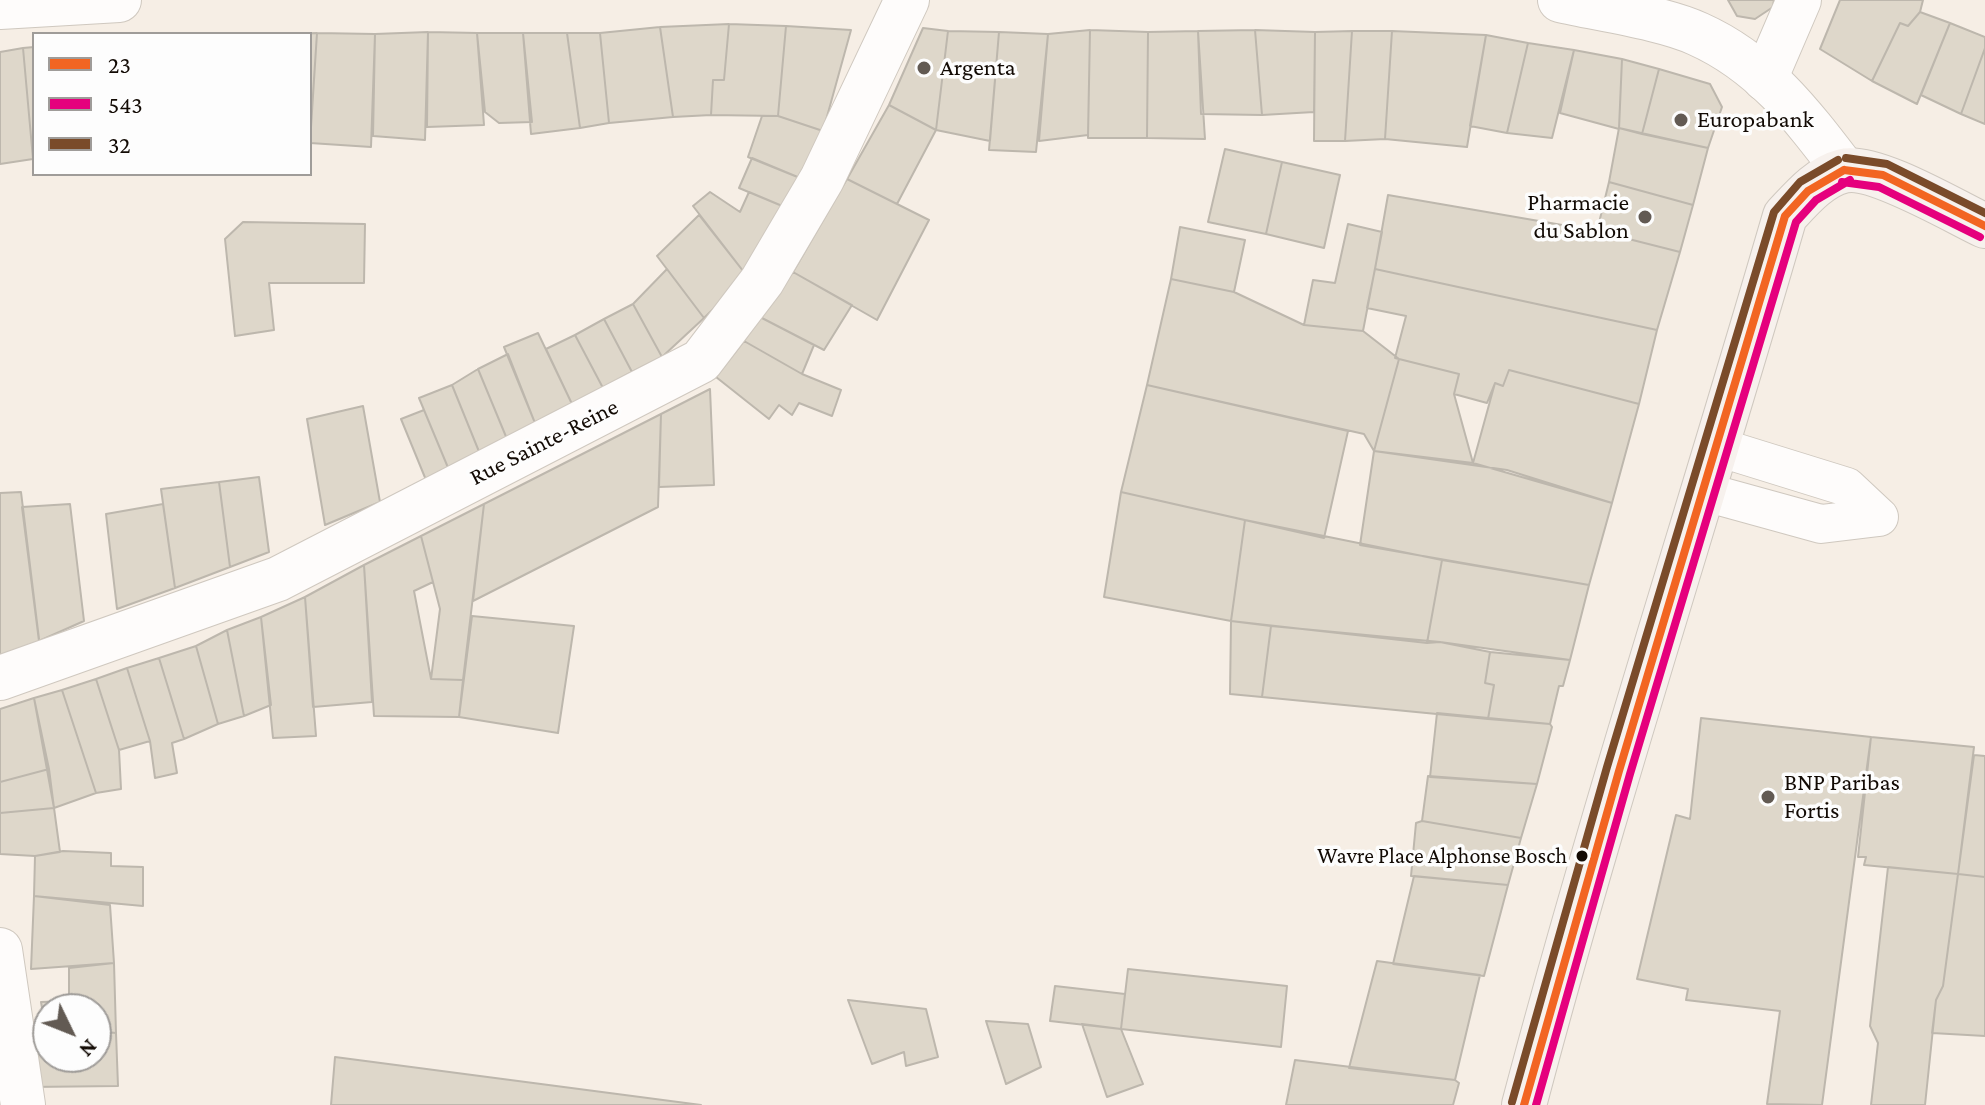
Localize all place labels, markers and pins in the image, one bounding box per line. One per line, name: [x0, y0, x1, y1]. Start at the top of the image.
place label: Argenta: [940, 54, 1016, 82]
marker: Argenta: [915, 59, 933, 77]
place label: Europabank: [1697, 106, 1814, 134]
marker: Europabank: [1672, 111, 1690, 129]
place label: Pharmacie du Sablon: [1527, 189, 1629, 245]
marker: Pharmacie du Sablon: [1636, 208, 1654, 226]
place label: BNP Paribas Fortis: [1784, 769, 1900, 825]
marker: BNP Paribas Fortis: [1759, 788, 1777, 806]
place label: Wavre Place Alphonse Bosch: [1317, 843, 1567, 869]
marker: Wavre Place Alphonse Bosch: [1574, 848, 1590, 864]

